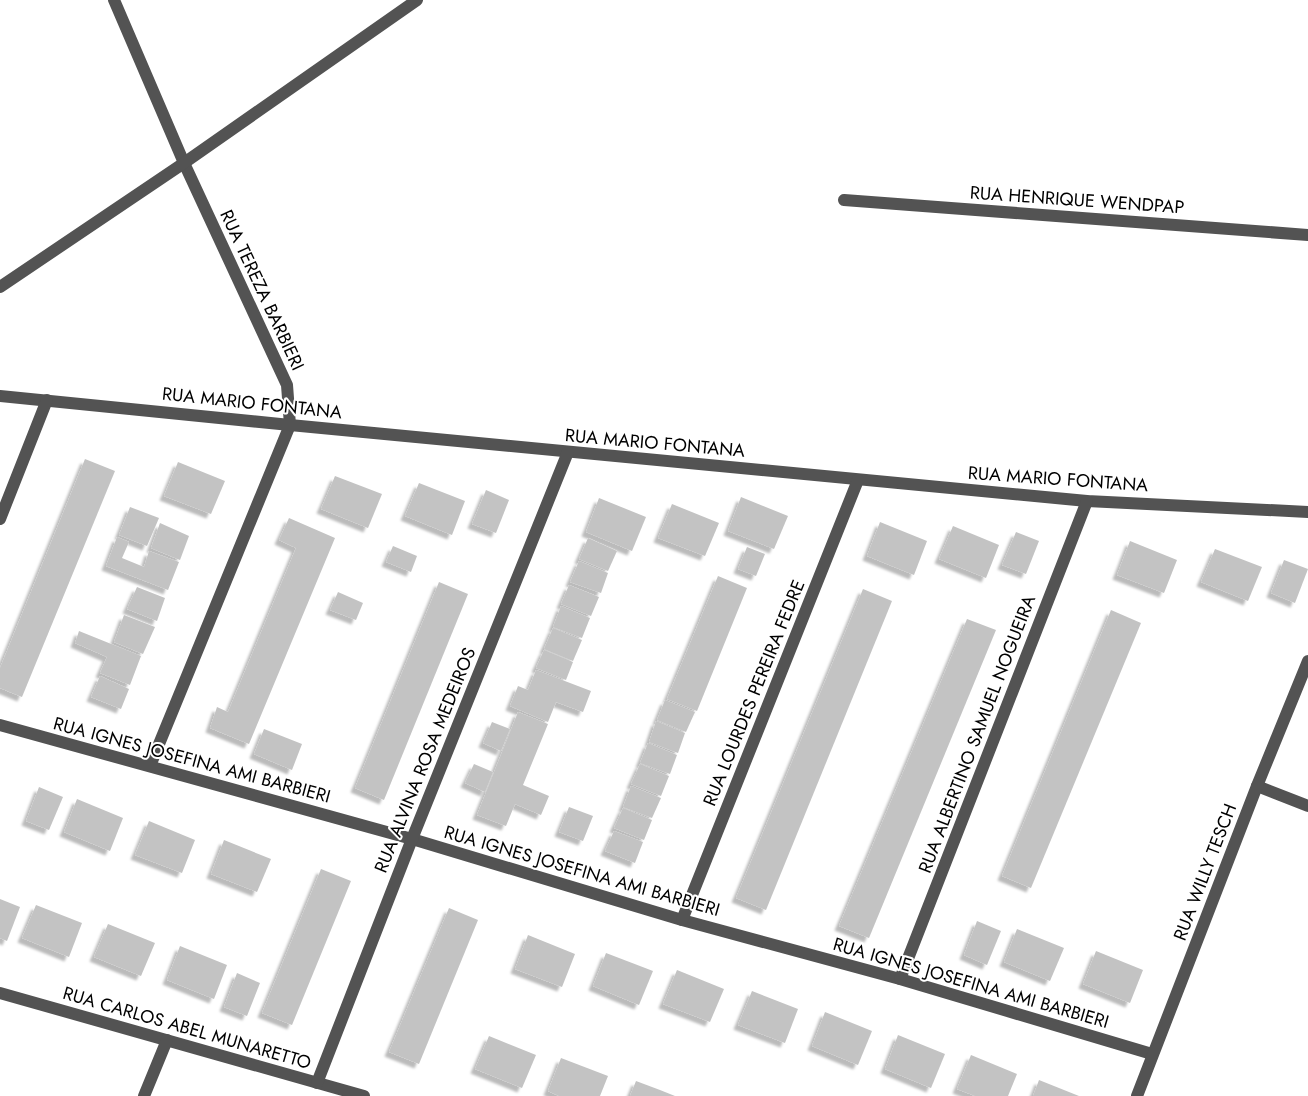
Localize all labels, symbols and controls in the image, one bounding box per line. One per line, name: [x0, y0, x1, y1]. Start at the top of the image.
street label: RUA HENRIQUE WENDPAP: [969, 180, 1185, 220]
street label: RUA TEREZA BARBIERI: [213, 205, 311, 375]
street label: RUA MARIO FONTANA: [161, 381, 343, 425]
street label: RUA MARIO FONTANA: [564, 422, 746, 464]
street label: RUA MARIO FONTANA: [967, 460, 1149, 498]
street label: RUA LOURDES PEREIRA FEDRE: [697, 576, 811, 810]
street label: RUA ALBERTINO SAMUEL NOGUEIRA: [912, 591, 1042, 877]
street label: RUA ALVINA ROSA MEDEIROS: [368, 643, 482, 877]
street label: RUA IGNES JOSEFINA AMI BARBIERI: [51, 710, 333, 810]
street label: RUA WILLY TESCH: [1167, 800, 1243, 944]
street label: RUA IGNES JOSEFINA AMI BARBIERI: [441, 819, 723, 923]
street label: RUA IGNES JOSEFINA AMI BARBIERI: [830, 931, 1112, 1035]
street label: RUA CARLOS ABEL MUNARETTO: [60, 980, 314, 1076]

